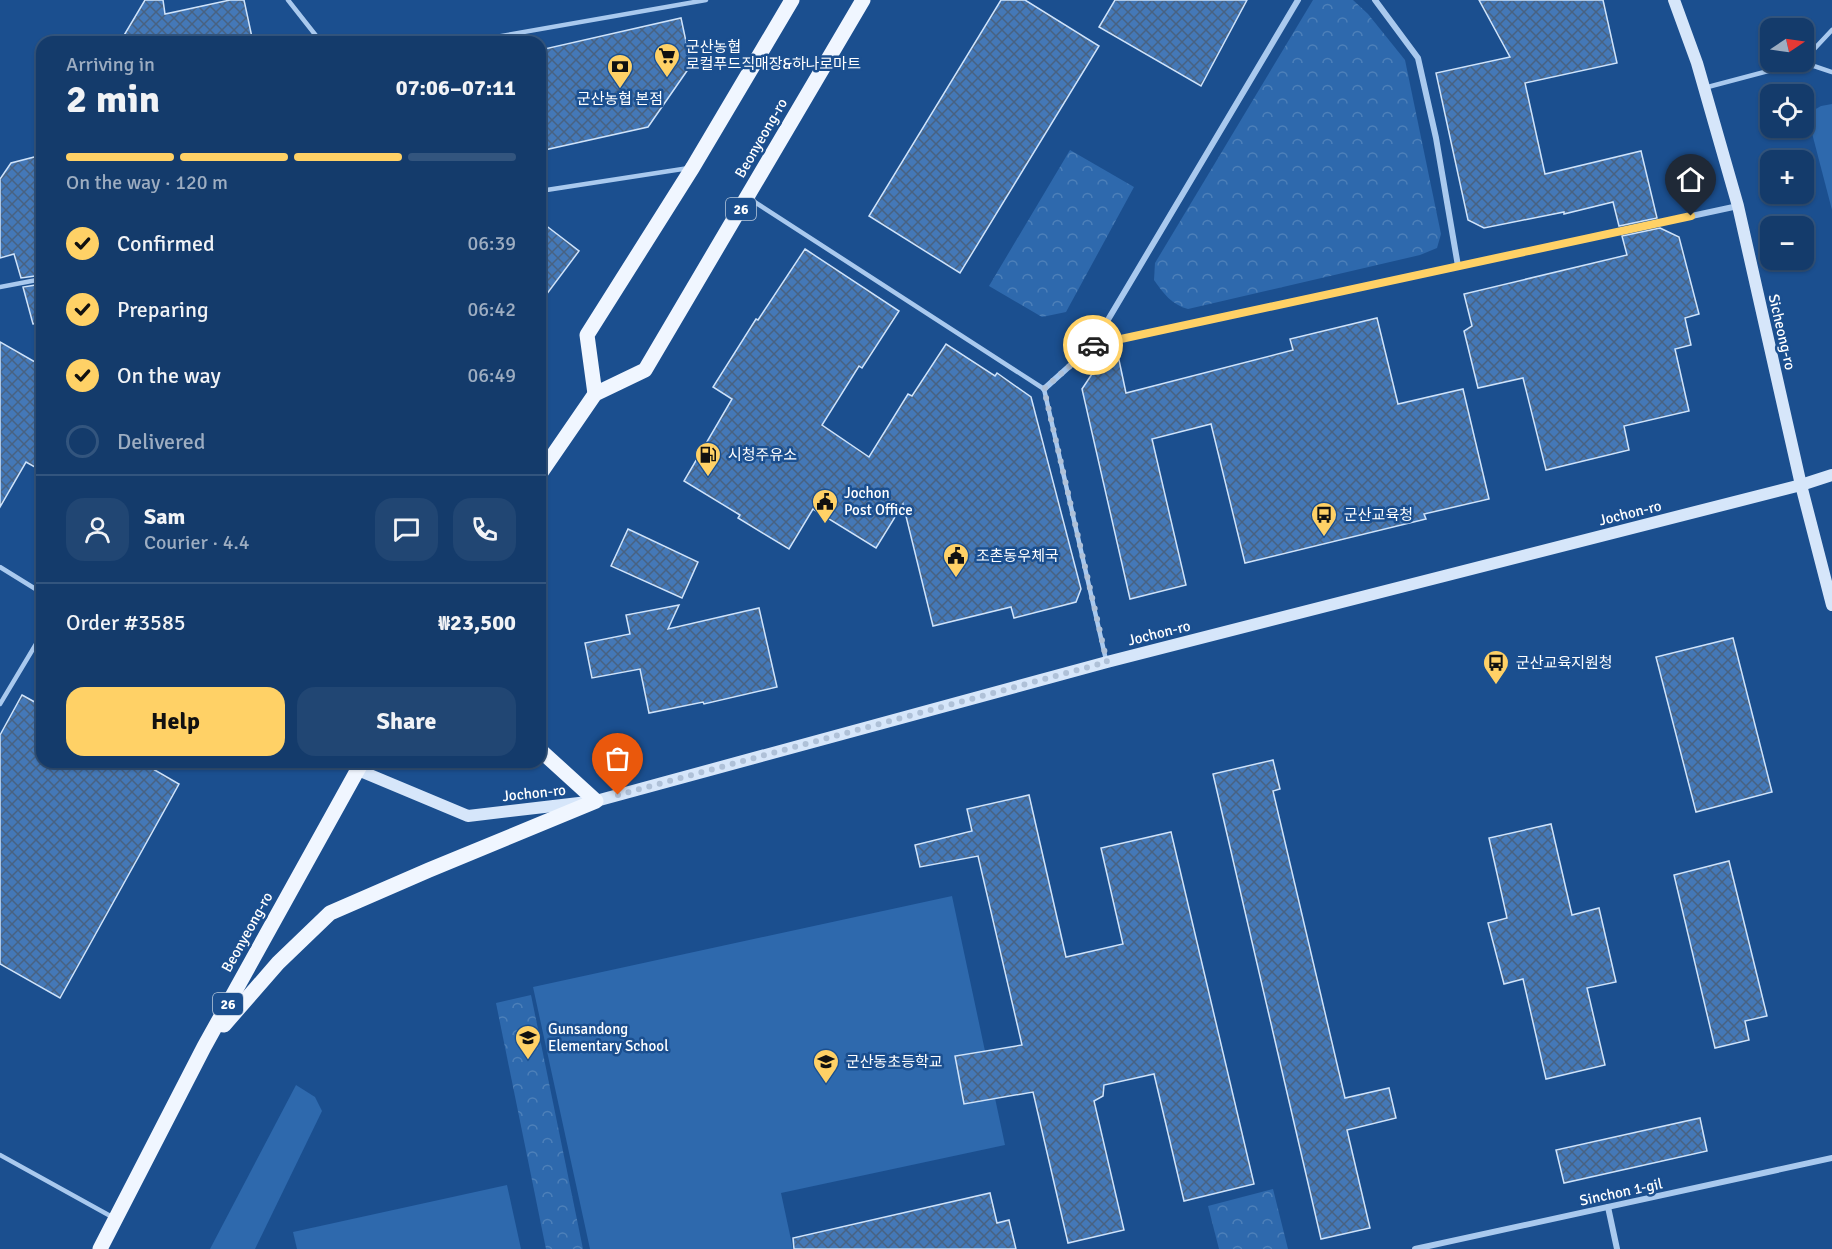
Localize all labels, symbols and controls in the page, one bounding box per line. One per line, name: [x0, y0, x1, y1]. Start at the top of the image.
north arrow: [1760, 18, 1814, 72]
map controls: [1760, 18, 1814, 270]
place label: 군산농협 로컬푸드직매장&하나로마트: [686, 38, 861, 73]
supermarket icon: 군산농협 로컬푸드직매장&하나로마트: [652, 41, 682, 79]
text: Arriving in: [66, 52, 155, 77]
bank icon: 군산농협 본점: [605, 52, 635, 90]
text: 07:06–07:11: [396, 74, 516, 101]
text: 2 min: [66, 75, 160, 123]
button: locate: [1760, 84, 1814, 138]
place label: 군산농협 본점: [577, 90, 663, 108]
street label: Beonyeong-ro: [731, 95, 791, 181]
button: +: [1760, 150, 1814, 204]
pin: [1665, 154, 1716, 216]
icon: home: [1674, 163, 1707, 196]
text: On the way · 120 m: [66, 170, 228, 195]
road number: 26: [726, 198, 756, 220]
button: −: [1760, 216, 1814, 270]
icon: check: [66, 227, 99, 260]
text: Confirmed: [117, 230, 215, 257]
text: 06:39: [467, 231, 516, 256]
street label: Sicheong-ro: [1765, 292, 1800, 372]
icon: check: [66, 293, 99, 326]
text: Preparing: [117, 296, 209, 323]
text: 06:42: [467, 297, 516, 322]
courier: [1063, 315, 1123, 375]
icon: car: [1077, 329, 1110, 362]
icon: check: [66, 359, 99, 392]
text: On the way: [117, 362, 221, 389]
text: 06:49: [467, 363, 516, 388]
text: Delivered: [117, 428, 205, 455]
fuel station icon: 시청주유소: [693, 440, 723, 478]
place label: 시청주유소: [728, 446, 797, 464]
place label: Jochon Post Office: [844, 484, 913, 519]
public building icon: Jochon Post Office: [810, 487, 840, 525]
street label: Jochon-ro: [1597, 496, 1663, 529]
button: person: [66, 498, 129, 561]
button: chat: [375, 498, 438, 561]
button: phone: [453, 498, 516, 561]
bus stop icon: 군산교육청: [1309, 500, 1339, 538]
text: Sam: [144, 503, 185, 530]
place label: 군산교육청: [1344, 506, 1413, 524]
text: Courier · 4.4: [144, 530, 250, 555]
public building icon: 조촌동우체국: [941, 541, 971, 579]
place label: 조촌동우체국: [976, 547, 1059, 565]
text: Order #3585: [66, 609, 186, 636]
text: ₩23,500: [438, 609, 516, 636]
street label: Jochon-ro: [1126, 616, 1192, 649]
bus stop icon: 군산교육지원청: [1481, 648, 1511, 686]
place label: 군산교육지원청: [1516, 654, 1613, 672]
button: Help: [66, 687, 285, 756]
button: Share: [297, 687, 516, 756]
pin: [592, 733, 643, 795]
icon: bag: [601, 742, 634, 775]
street label: Jochon-ro: [501, 781, 567, 805]
street label: Beonyeong-ro: [218, 889, 277, 975]
road number: 26: [213, 993, 243, 1015]
place label: Gunsandong Elementary School: [548, 1020, 669, 1055]
school or university icon: Gunsandong Elementary School: [513, 1023, 543, 1061]
school or university icon: 군산동초등학교: [811, 1047, 841, 1085]
place label: 군산동초등학교: [846, 1053, 943, 1071]
street label: Sinchon 1-gil: [1578, 1174, 1664, 1210]

